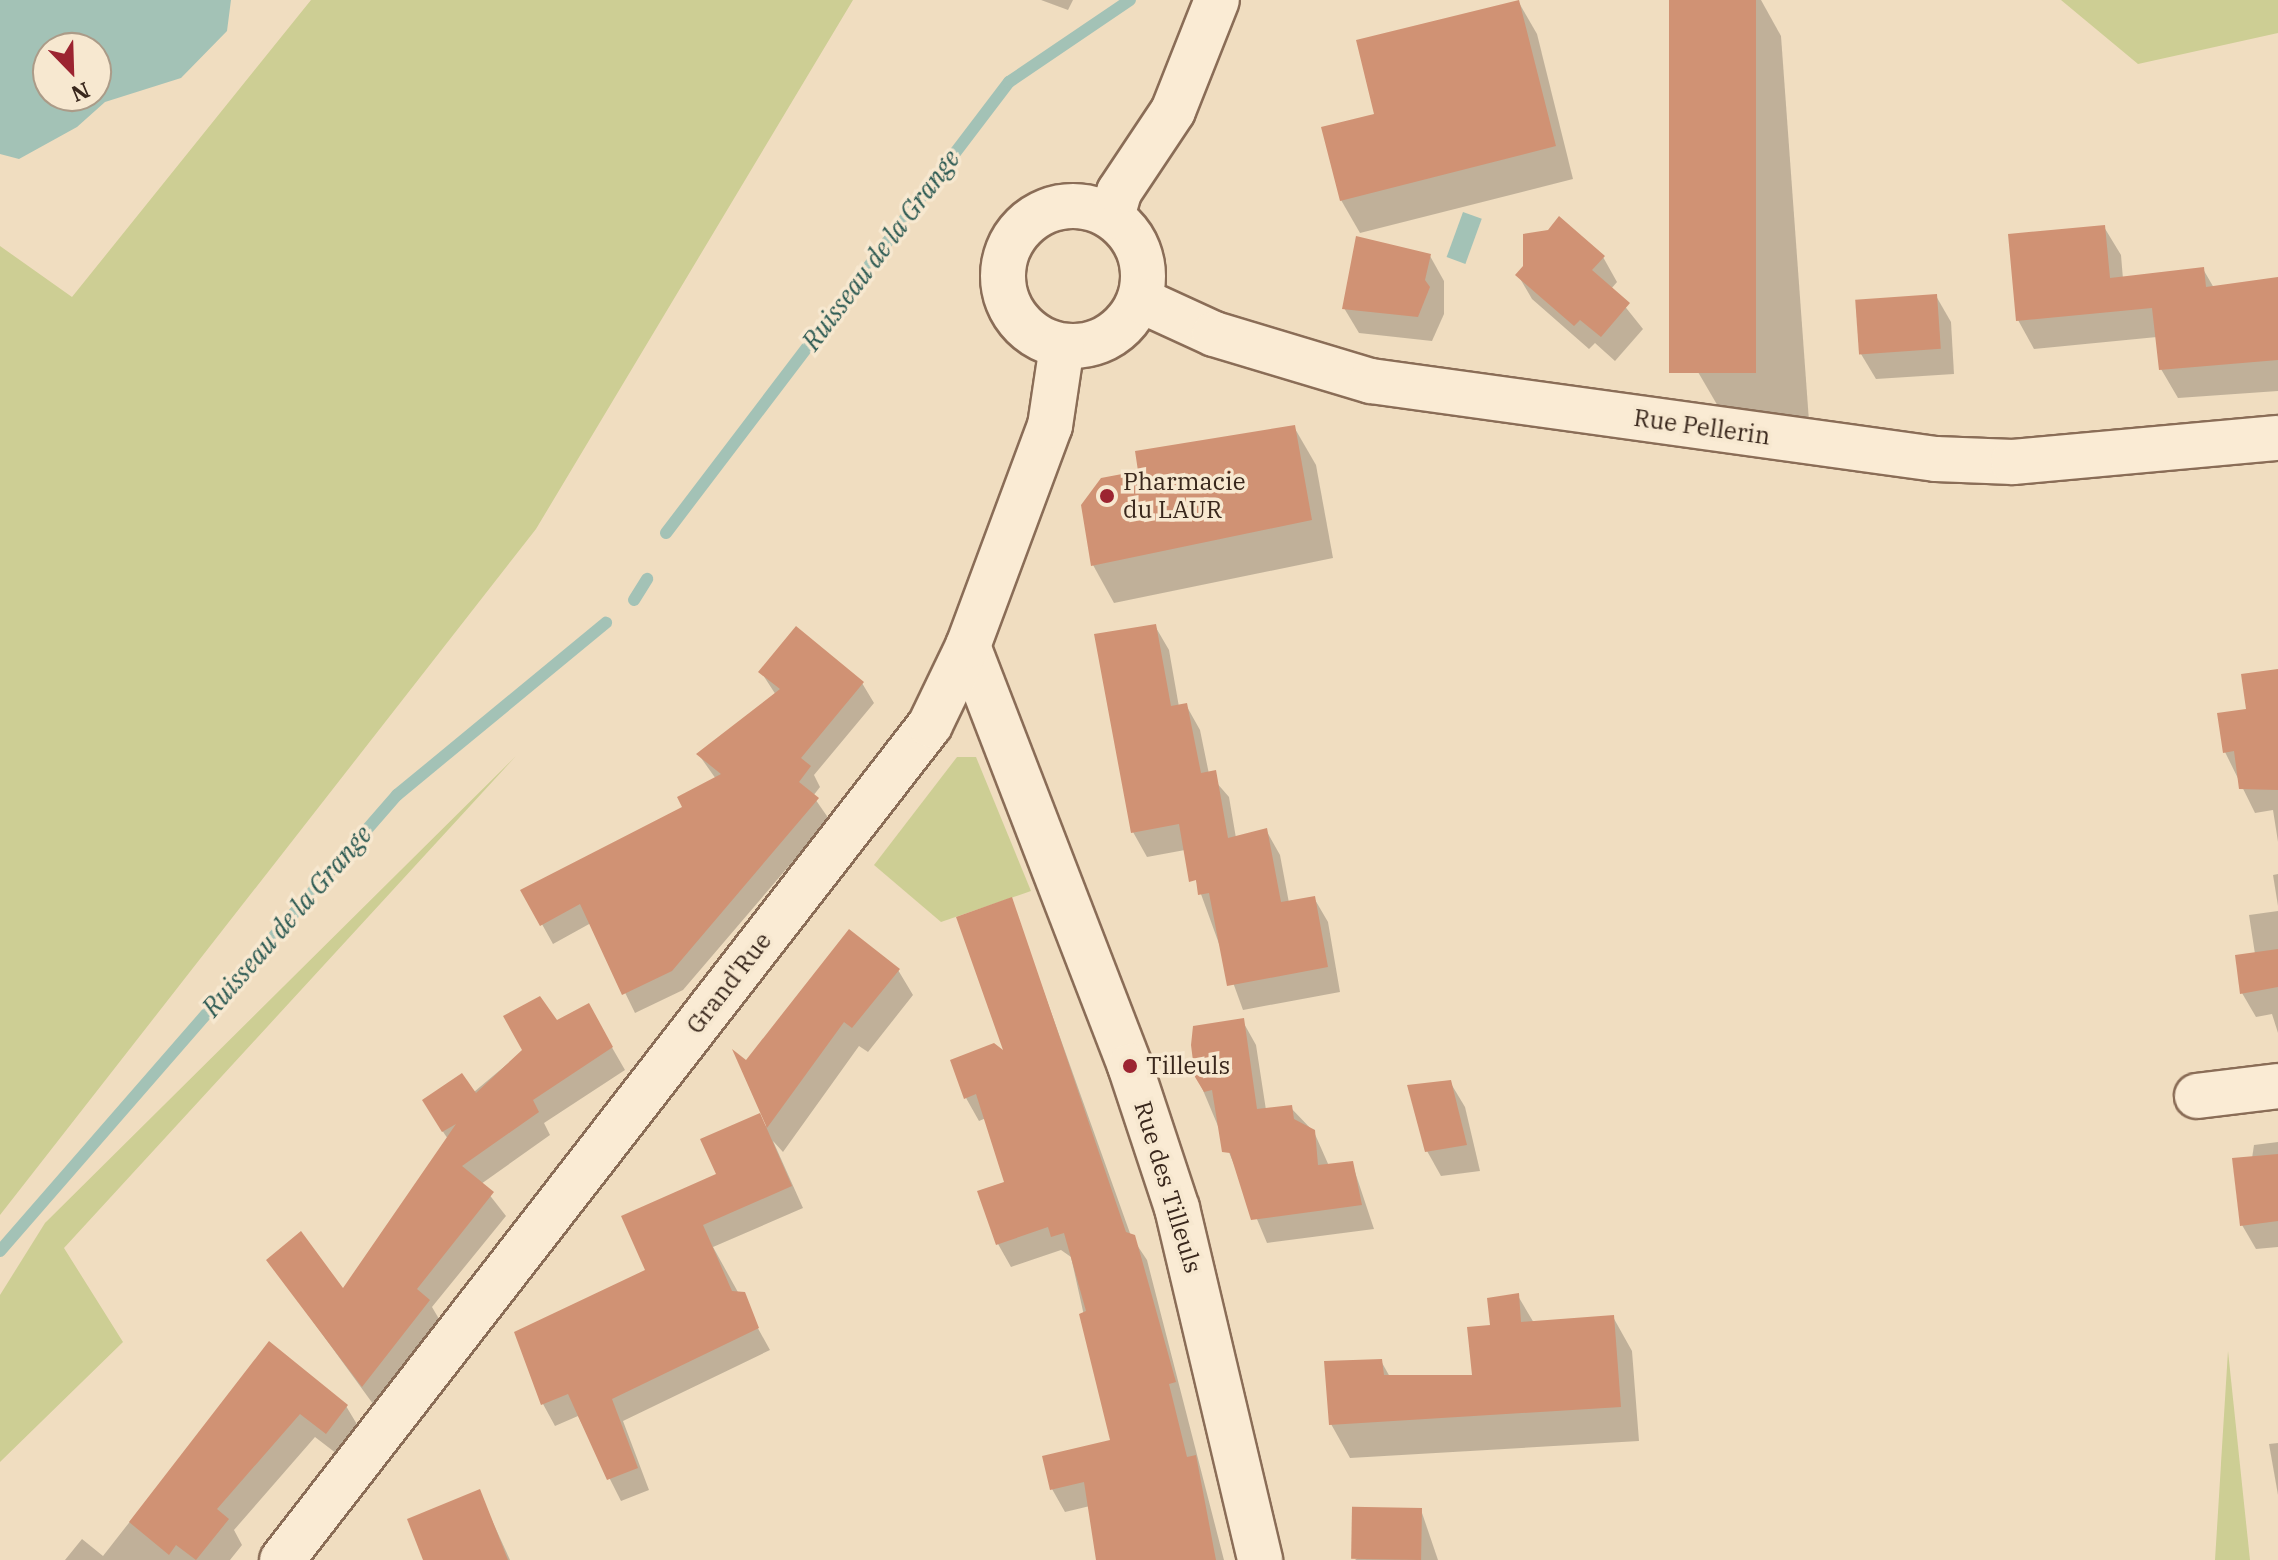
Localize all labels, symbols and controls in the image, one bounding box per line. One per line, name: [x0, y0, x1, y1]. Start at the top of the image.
north arrow: [32, 32, 112, 112]
text: N: [67, 76, 94, 109]
water label: Ruisseau de la Grange: [796, 144, 966, 356]
street label: Rue Pellerin: [1632, 403, 1772, 451]
place label: Pharmacie du LAUR: [1123, 468, 1245, 524]
marker: Pharmacie du LAUR: [1098, 487, 1116, 505]
water label: Ruisseau de la Grange: [196, 819, 378, 1023]
street label: Grand'Rue: [681, 927, 777, 1039]
place label: Tilleuls: [1146, 1052, 1230, 1080]
marker: Tilleuls: [1121, 1057, 1139, 1075]
street label: Rue des Tilleuls: [1128, 1098, 1208, 1276]

